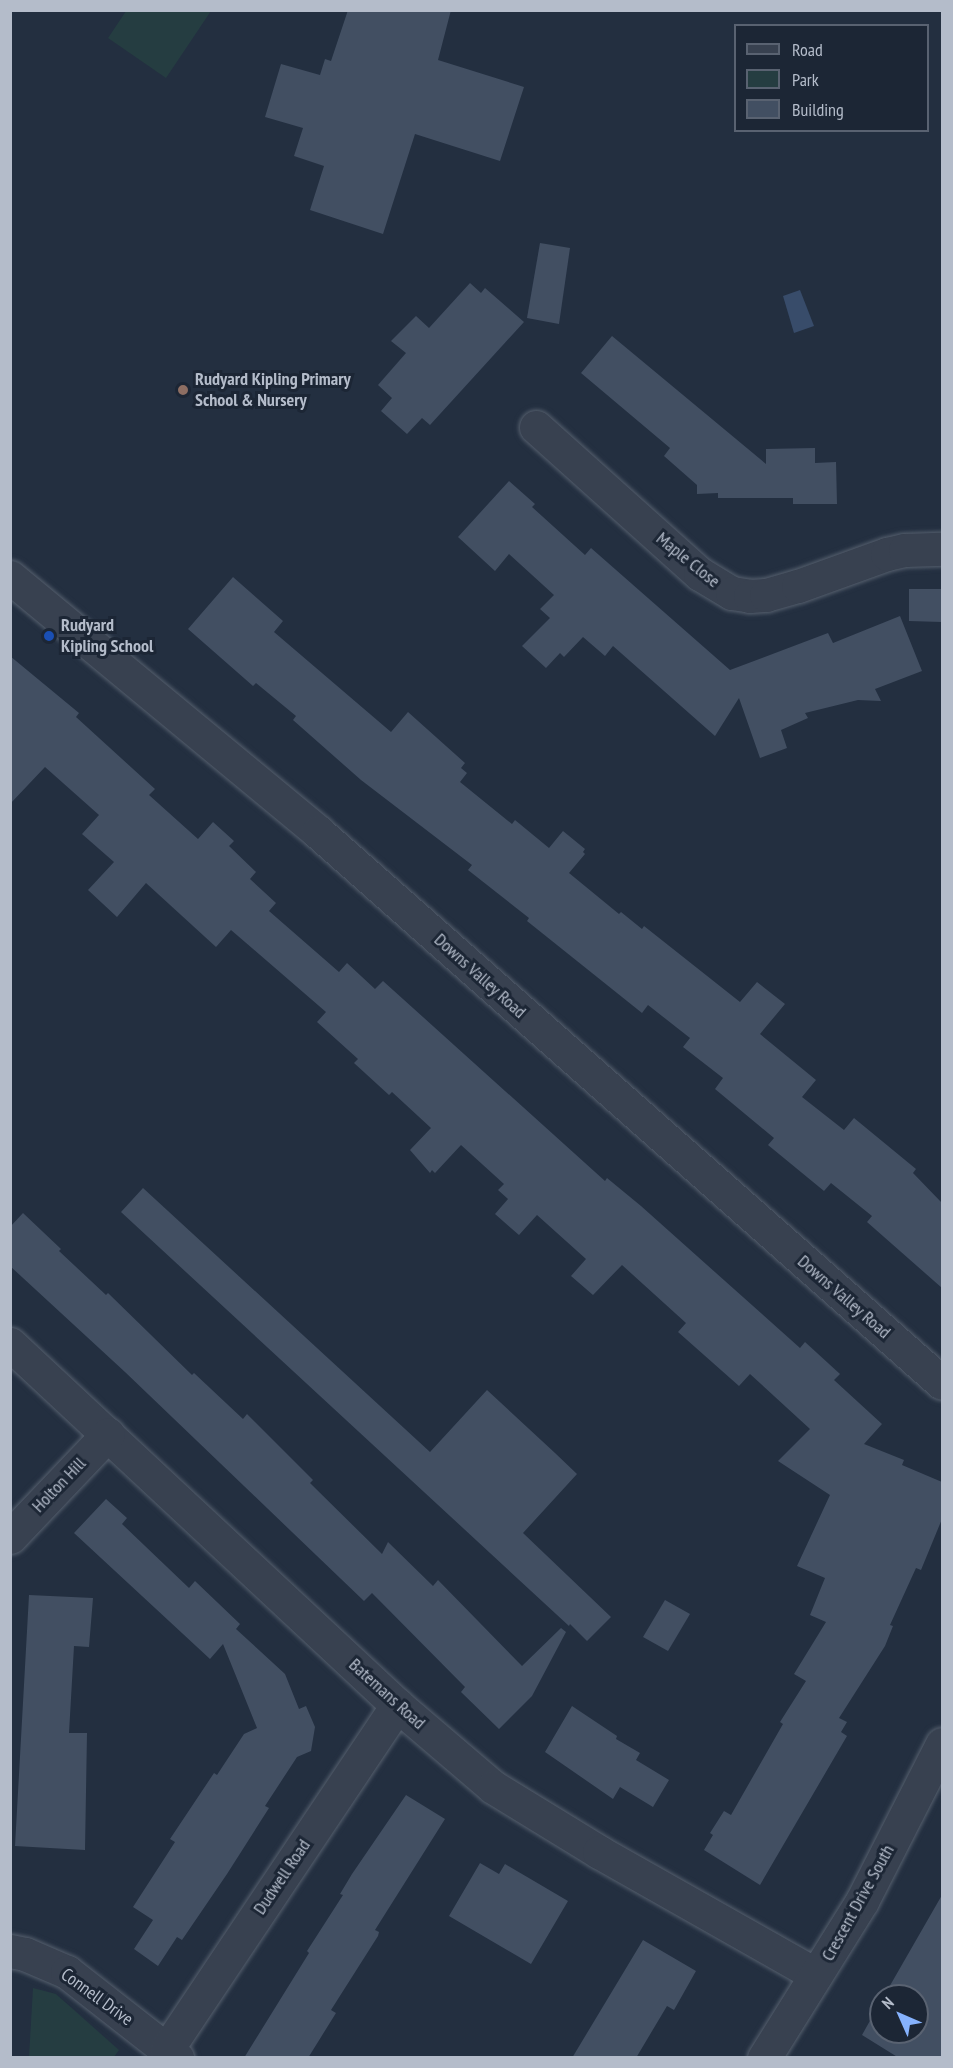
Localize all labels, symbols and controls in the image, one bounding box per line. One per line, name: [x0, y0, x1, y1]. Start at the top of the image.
legend: [734, 24, 929, 132]
text: Road: [792, 38, 823, 61]
text: Park: [792, 68, 819, 91]
text: Building: [792, 98, 844, 121]
place label: Rudyard Kipling Primary School & Nursery: [195, 369, 351, 412]
marker: Rudyard Kipling Primary School & Nursery: [176, 383, 190, 397]
street label: Maple Close: [652, 528, 724, 592]
place label: Rudyard Kipling School: [61, 615, 153, 658]
marker: Rudyard Kipling School: [42, 629, 56, 643]
street label: Downs Valley Road: [429, 929, 531, 1023]
street label: Downs Valley Road: [793, 1250, 895, 1344]
street label: Holton Hill: [28, 1453, 90, 1517]
street label: Batemans Road: [344, 1654, 430, 1734]
street label: Dudwell Road: [249, 1835, 315, 1919]
street label: Crescent Drive South: [817, 1841, 899, 1965]
street label: Connell Drive: [57, 1964, 137, 2030]
north arrow: [869, 1984, 929, 2044]
text: N: [878, 1993, 898, 2013]

